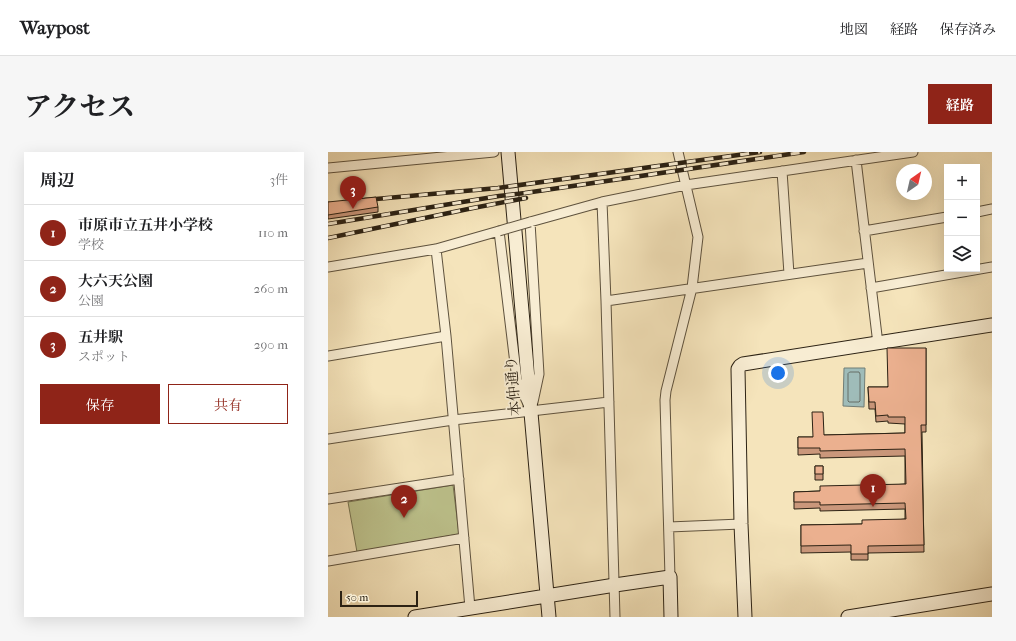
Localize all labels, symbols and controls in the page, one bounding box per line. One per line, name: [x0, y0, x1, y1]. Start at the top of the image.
text: Waypost: [20, 17, 90, 39]
text: 地図: [840, 21, 868, 38]
text: 経路: [890, 21, 918, 38]
text: 保存済み: [940, 21, 996, 38]
button: 経路: [928, 84, 992, 124]
text: アクセス: [24, 90, 135, 123]
north arrow: [896, 164, 932, 200]
map controls: [944, 164, 980, 272]
button: +: [944, 164, 980, 200]
text: 周辺: [40, 170, 74, 190]
text: 3件: [270, 172, 288, 187]
pin: 3: [340, 176, 366, 209]
button: −: [944, 200, 980, 236]
text: 市原市立五井小学校: [78, 216, 213, 234]
text: 1: [51, 225, 55, 240]
text: 110 m: [258, 225, 288, 240]
button: layers: [944, 236, 980, 272]
text: 学校: [78, 237, 104, 252]
text: 大六天公園: [78, 272, 153, 290]
text: 2: [50, 281, 56, 296]
text: 260 m: [254, 281, 288, 296]
text: 公園: [78, 293, 104, 308]
text: 五井駅: [78, 328, 123, 346]
text: 3: [50, 337, 56, 352]
text: 290 m: [254, 337, 288, 352]
text: スポット: [78, 349, 130, 364]
street label: 本仲通り: [501, 355, 525, 417]
your location: [768, 363, 788, 383]
button: 保存: [40, 384, 160, 424]
button: 共有: [168, 384, 288, 424]
pin: 1: [860, 474, 886, 507]
pin: 2: [391, 485, 417, 518]
scale bar: [340, 589, 418, 608]
text: 50 m: [346, 591, 368, 604]

